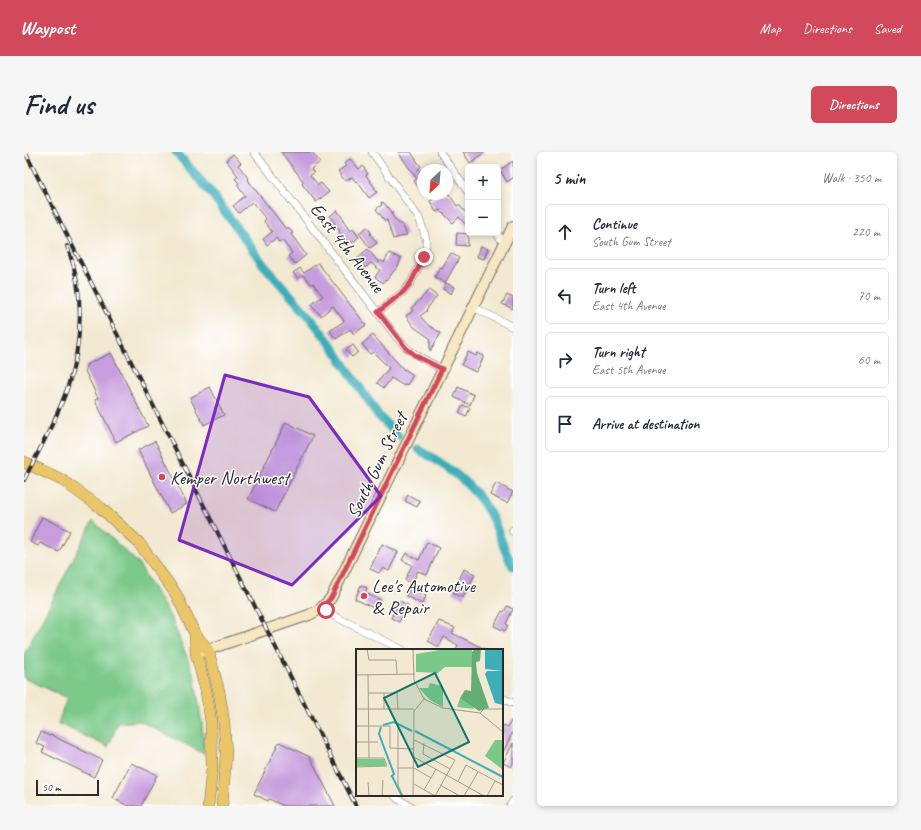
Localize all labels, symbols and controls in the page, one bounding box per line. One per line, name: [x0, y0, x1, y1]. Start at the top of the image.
text: Waypost: [20, 16, 75, 40]
text: Map: [760, 20, 781, 37]
text: Directions: [803, 20, 852, 37]
text: Saved: [874, 20, 901, 37]
button: Directions: [811, 86, 897, 123]
text: Find us: [24, 87, 94, 122]
north arrow: [417, 164, 453, 200]
map controls: [465, 164, 501, 236]
button: +: [465, 164, 501, 200]
text: 5 min: [553, 168, 585, 189]
text: Walk · 350 m: [822, 170, 881, 186]
street label: East 4th Avenue: [305, 198, 391, 299]
button: −: [465, 200, 501, 236]
text: Continue: [592, 215, 637, 234]
icon: ahead: [554, 221, 576, 243]
text: 220 m: [852, 224, 880, 240]
text: South Gum Street: [592, 234, 670, 250]
route end: [415, 248, 433, 266]
text: Turn left: [592, 279, 635, 298]
icon: left: [554, 285, 576, 307]
text: 70 m: [858, 288, 880, 304]
text: East 4th Avenue: [592, 298, 666, 314]
text: Turn right: [592, 343, 645, 362]
icon: right: [554, 349, 576, 371]
text: 60 m: [858, 352, 880, 368]
text: East 5th Avenue: [592, 362, 666, 378]
street label: South Gum Street: [341, 406, 414, 522]
icon: arrive: [554, 413, 576, 435]
text: Arrive at destination: [592, 415, 699, 434]
place label: Kemper Northwest: [170, 466, 292, 490]
marker: Kemper Northwest: [157, 472, 167, 482]
place label: Lee's Automotive & Repair: [372, 574, 477, 620]
marker: Lee's Automotive & Repair: [359, 591, 369, 601]
route start: [317, 601, 335, 619]
inset map: [356, 649, 503, 796]
scale bar: [36, 778, 99, 797]
text: 50 m: [42, 780, 61, 794]

